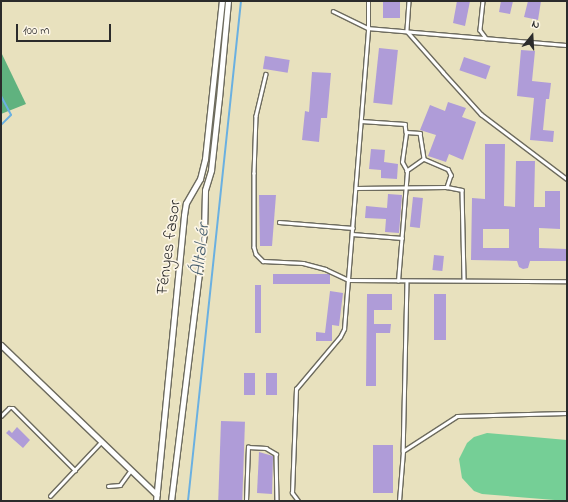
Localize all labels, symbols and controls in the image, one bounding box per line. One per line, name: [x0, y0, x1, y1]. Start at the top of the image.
scale bar: [18, 16, 113, 42]
north arrow: [512, 16, 552, 56]
text: N: [530, 16, 542, 33]
text: 100 m: [23, 22, 50, 40]
street label: Fényes fasor: [152, 198, 186, 296]
water label: Által-ér: [188, 222, 216, 278]

